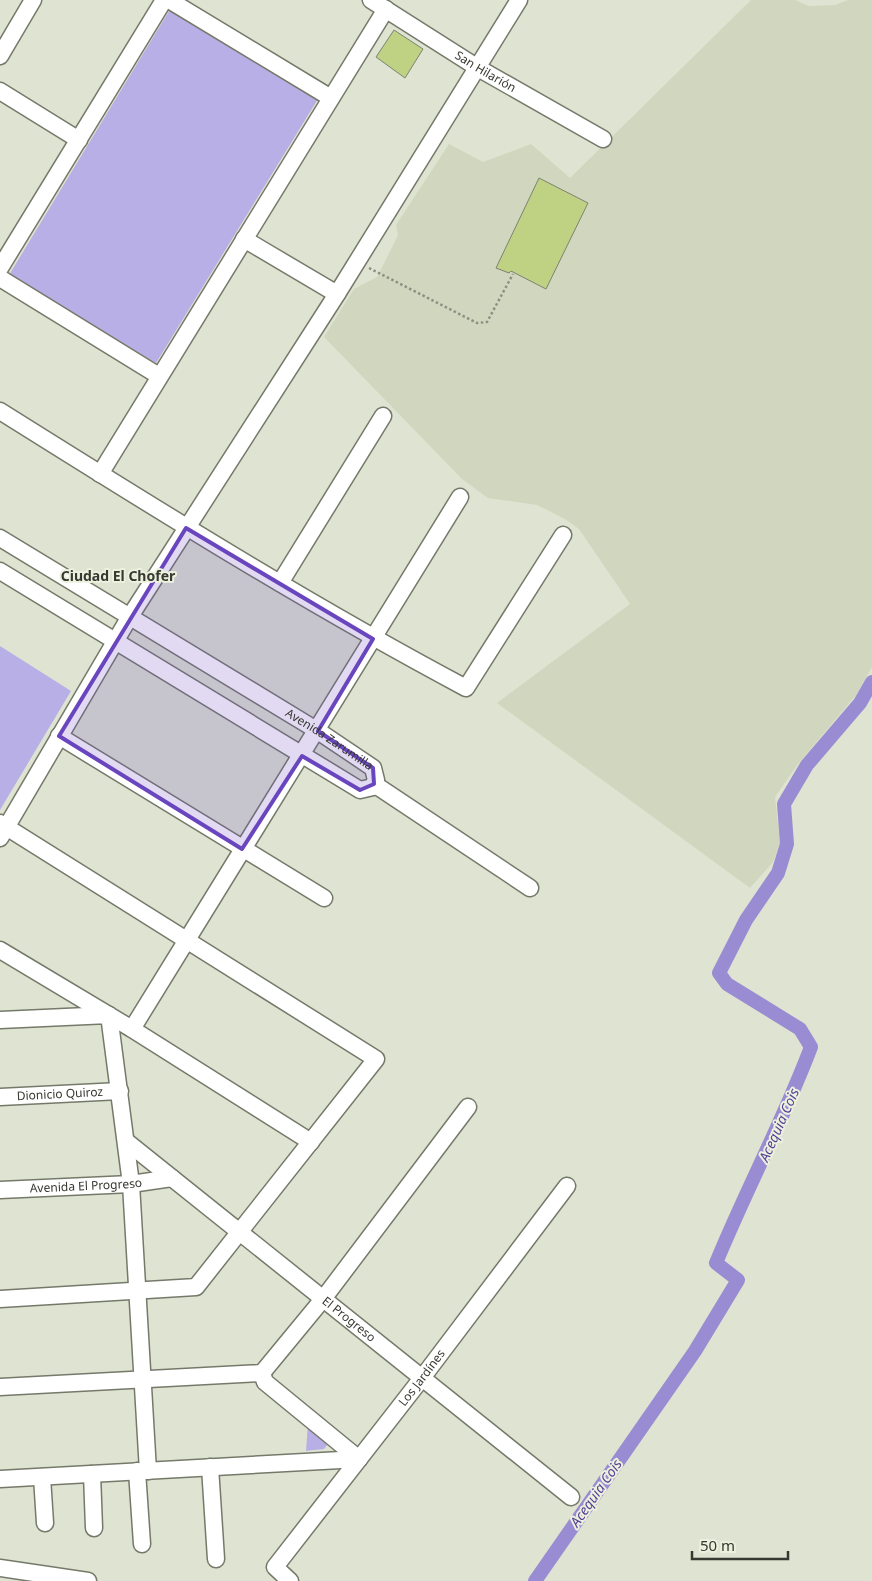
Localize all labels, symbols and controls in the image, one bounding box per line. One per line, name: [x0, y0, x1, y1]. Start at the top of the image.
street label: San Hilarión: [452, 46, 519, 96]
district label: Ciudad El Chofer: [61, 566, 176, 585]
street label: Avenida Zarumilla: [282, 704, 377, 774]
street label: Dionicio Quiroz: [16, 1083, 104, 1104]
water label: Acequia Cois: [754, 1085, 803, 1165]
street label: Avenida El Progreso: [29, 1173, 143, 1197]
street label: El Progreso: [319, 1292, 379, 1346]
street label: Los Jardínes: [394, 1345, 449, 1410]
water label: Acequia Cois: [565, 1455, 626, 1531]
scale bar: [692, 1528, 788, 1560]
text: 50 m: [700, 1535, 735, 1555]

